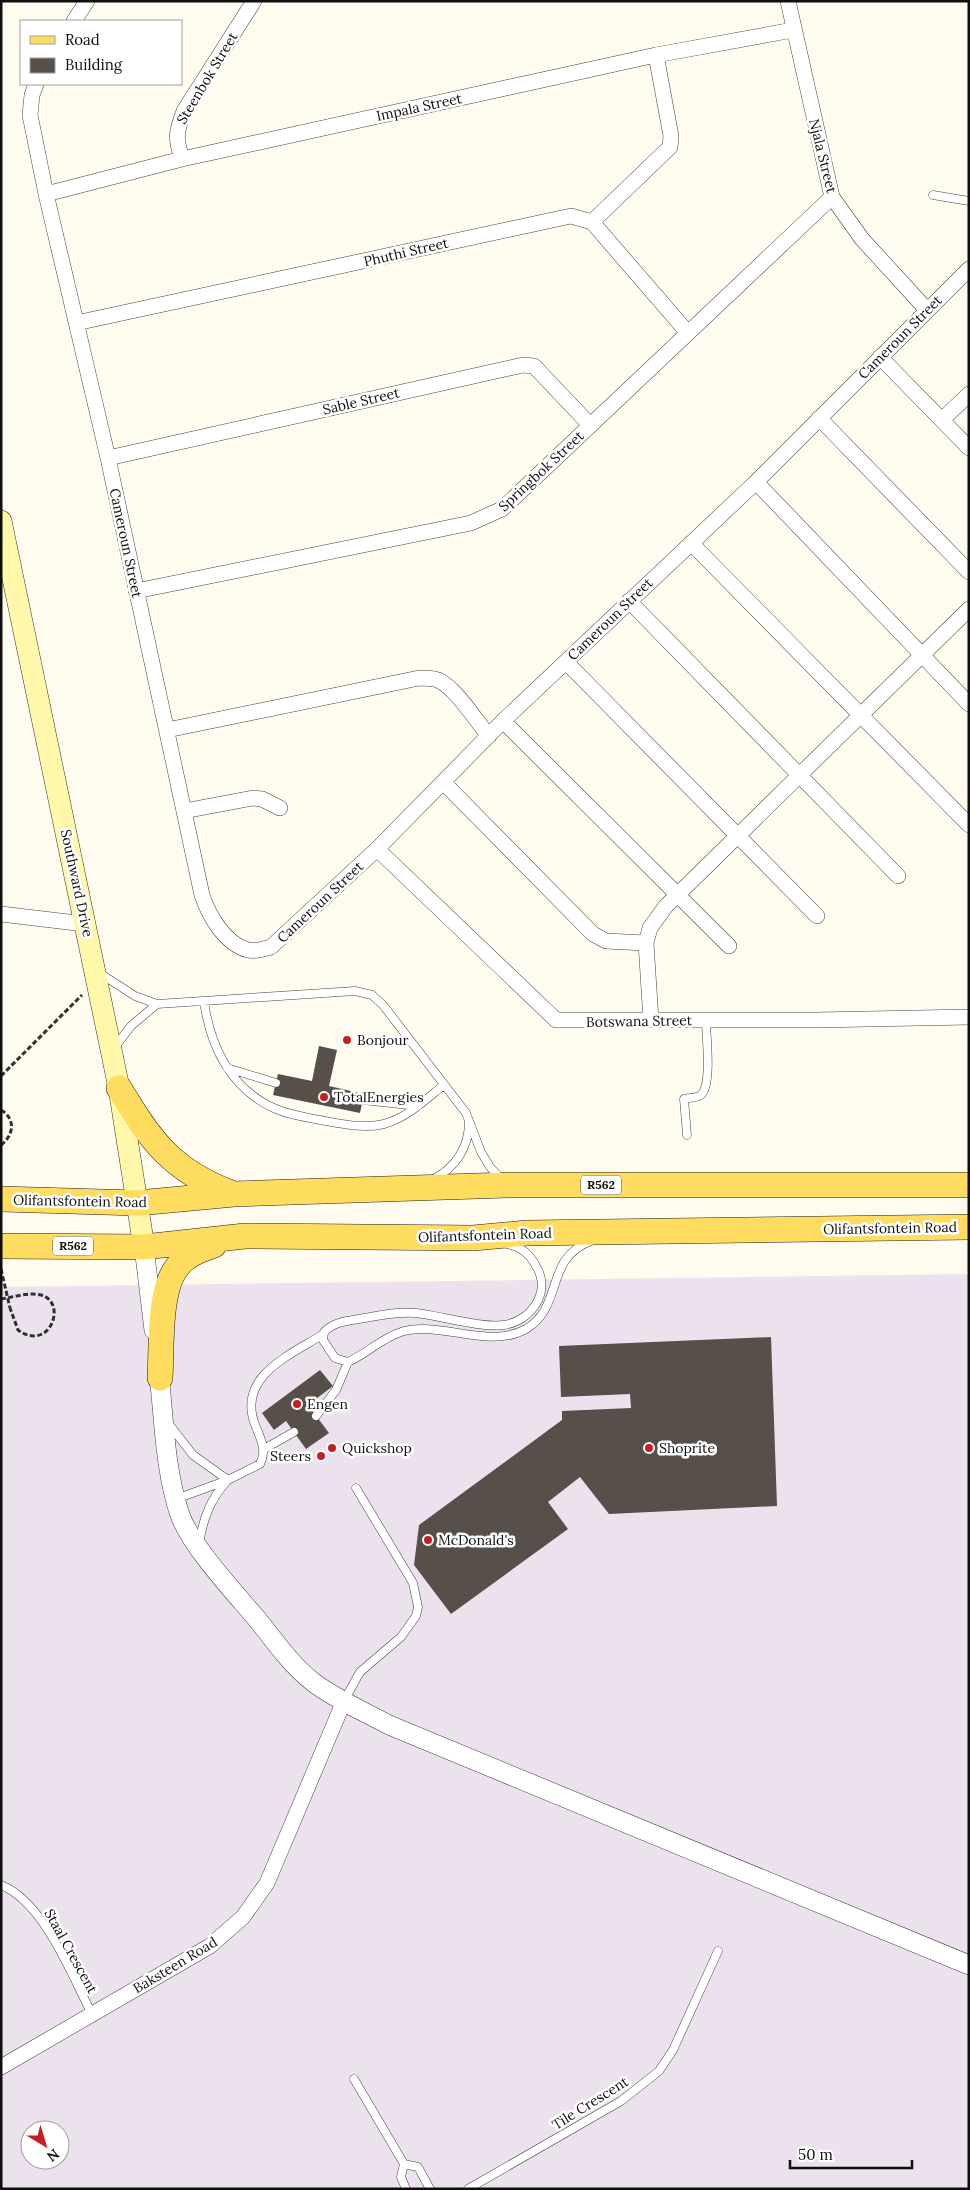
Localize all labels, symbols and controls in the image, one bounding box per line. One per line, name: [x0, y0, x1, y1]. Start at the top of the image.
legend: [20, 20, 182, 85]
street label: Steenbok Street: [172, 28, 242, 127]
text: Road: [65, 30, 100, 49]
text: Building: [65, 55, 123, 74]
street label: Impala Street: [375, 89, 464, 125]
street label: Njala Street: [805, 117, 841, 196]
street label: Phuthi Street: [362, 233, 451, 270]
street label: Cameroun Street: [854, 291, 946, 383]
street label: Sable Street: [321, 383, 402, 419]
street label: Springbok Street: [495, 427, 588, 515]
street label: Cameroun Street: [106, 487, 147, 600]
street label: Cameroun Street: [564, 573, 657, 664]
street label: Southward Drive: [57, 828, 97, 939]
street label: Cameroun Street: [273, 857, 367, 947]
street label: Botswana Street: [586, 1011, 693, 1031]
place label: Bonjour: [357, 1031, 409, 1049]
marker: Bonjour: [341, 1034, 353, 1046]
place label: TotalEnergies: [334, 1088, 424, 1106]
marker: TotalEnergies: [318, 1091, 330, 1103]
road number: R562: [581, 1176, 621, 1194]
street label: Olifantsfontein Road: [13, 1191, 147, 1211]
street label: Olifantsfontein Road: [823, 1218, 957, 1238]
street label: Olifantsfontein Road: [418, 1224, 552, 1246]
road number: R562: [53, 1236, 93, 1256]
place label: Engen: [307, 1395, 348, 1413]
marker: Engen: [291, 1398, 303, 1410]
place label: Quickshop: [342, 1439, 412, 1457]
place label: Shoprite: [659, 1439, 716, 1457]
marker: Quickshop: [326, 1442, 338, 1454]
marker: Shoprite: [643, 1442, 655, 1454]
place label: Steers: [270, 1447, 311, 1465]
marker: Steers: [315, 1450, 327, 1462]
place label: McDonald's: [438, 1531, 514, 1549]
marker: McDonald's: [422, 1534, 434, 1546]
street label: Staal Crescent: [40, 1906, 102, 1997]
street label: Baksteen Road: [130, 1933, 220, 1997]
street label: Tile Crescent: [549, 2072, 632, 2134]
north arrow: [20, 2120, 70, 2170]
scale bar: [790, 2138, 912, 2170]
text: N: [43, 2145, 63, 2166]
text: 50 m: [798, 2145, 833, 2164]

